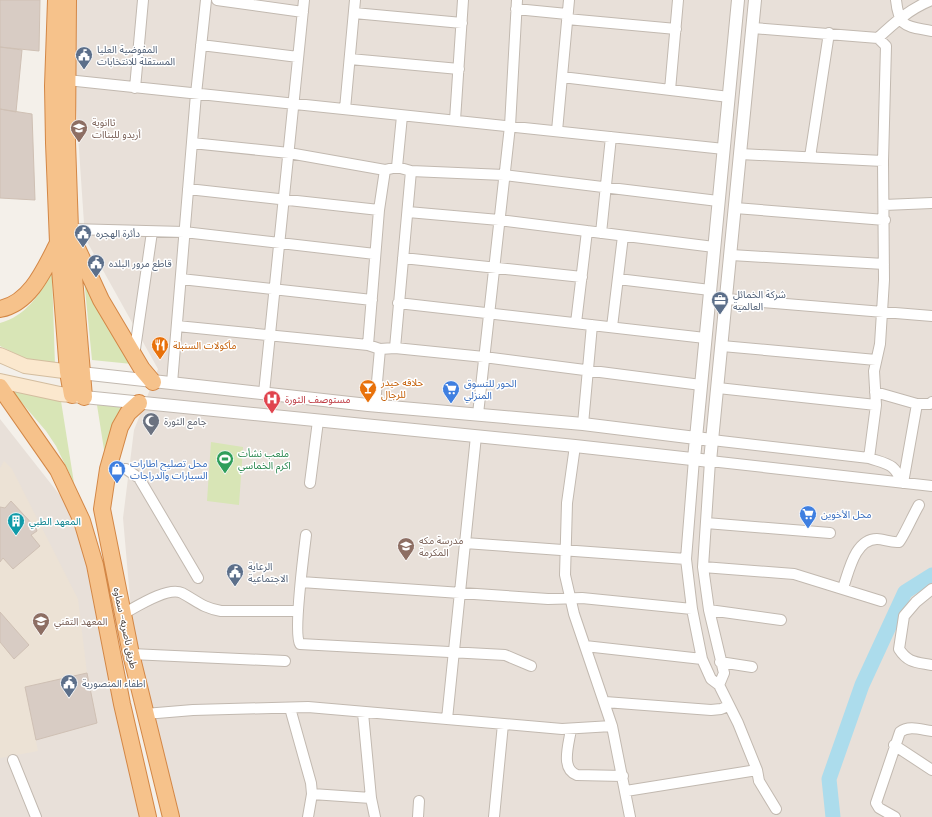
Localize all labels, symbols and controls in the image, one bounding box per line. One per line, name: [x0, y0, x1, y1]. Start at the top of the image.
place label: المفوضية العليا المستقلة للانتخابات: [97, 44, 175, 67]
public building icon: المفوضية العليا المستقلة للانتخابات: [74, 45, 94, 70]
place label: ثاانوية أريدو للبناات: [92, 117, 141, 141]
school or university icon: ثاانوية أريدو للبناات: [69, 118, 89, 143]
public building icon: دأئرة الهجره: [73, 223, 93, 248]
place label: دأئرة الهجره: [96, 228, 140, 240]
public building icon: قاطع مرور البلده: [86, 253, 106, 278]
place label: قاطع مرور البلده: [109, 258, 172, 271]
place label: شركة الخمائل العالمية: [733, 289, 786, 312]
office icon: شركة الخمائل العالمية: [710, 290, 730, 315]
restaurant icon: مأكولات السنبلة: [150, 335, 170, 360]
place label: مأكولات السنبلة: [173, 340, 236, 352]
place label: حلاقه حيدر للرجال: [380, 377, 423, 401]
bar icon: حلاقه حيدر للرجال: [358, 378, 378, 403]
place label: الحور للتسوق المنزلي: [464, 378, 517, 403]
supermarket icon: الحور للتسوق المنزلي: [441, 379, 461, 404]
hospital icon: مستوصف الثورة: [262, 389, 282, 414]
place label: مستوصف الثورة: [285, 394, 351, 406]
mosque icon: جامع الثورة: [141, 411, 161, 436]
place label: جامع الثورة: [164, 416, 207, 429]
place label: ملعب نشأت اكرم الخماسي: [238, 448, 291, 474]
sports icon: ملعب نشأت اكرم الخماسي: [215, 449, 235, 474]
place label: محل تصليح اطارات السيارات والدراجات: [130, 458, 208, 482]
shop icon: محل تصليح اطارات السيارات والدراجات: [107, 459, 127, 484]
supermarket icon: محل الأخوين: [798, 504, 818, 529]
place label: محل الأخوين: [821, 509, 872, 521]
building icon: المعهد الطبي: [6, 511, 26, 536]
place label: المعهد الطبي: [29, 516, 81, 529]
place label: مدرسة مكه المكرمة: [419, 535, 463, 559]
school or university icon: مدرسة مكه المكرمة: [396, 536, 416, 561]
place label: الرعاية الاجتماعية: [248, 561, 288, 584]
public building icon: الرعاية الاجتماعية: [225, 562, 245, 587]
street label: طريق ناصريه~ سماوه: [111, 586, 140, 670]
school or university icon: المعهد التقني: [31, 611, 51, 636]
place label: المعهد التقني: [54, 616, 107, 629]
public building icon: اطفاء المنصورية: [59, 673, 79, 698]
place label: اطفاء المنصورية: [82, 678, 145, 690]

